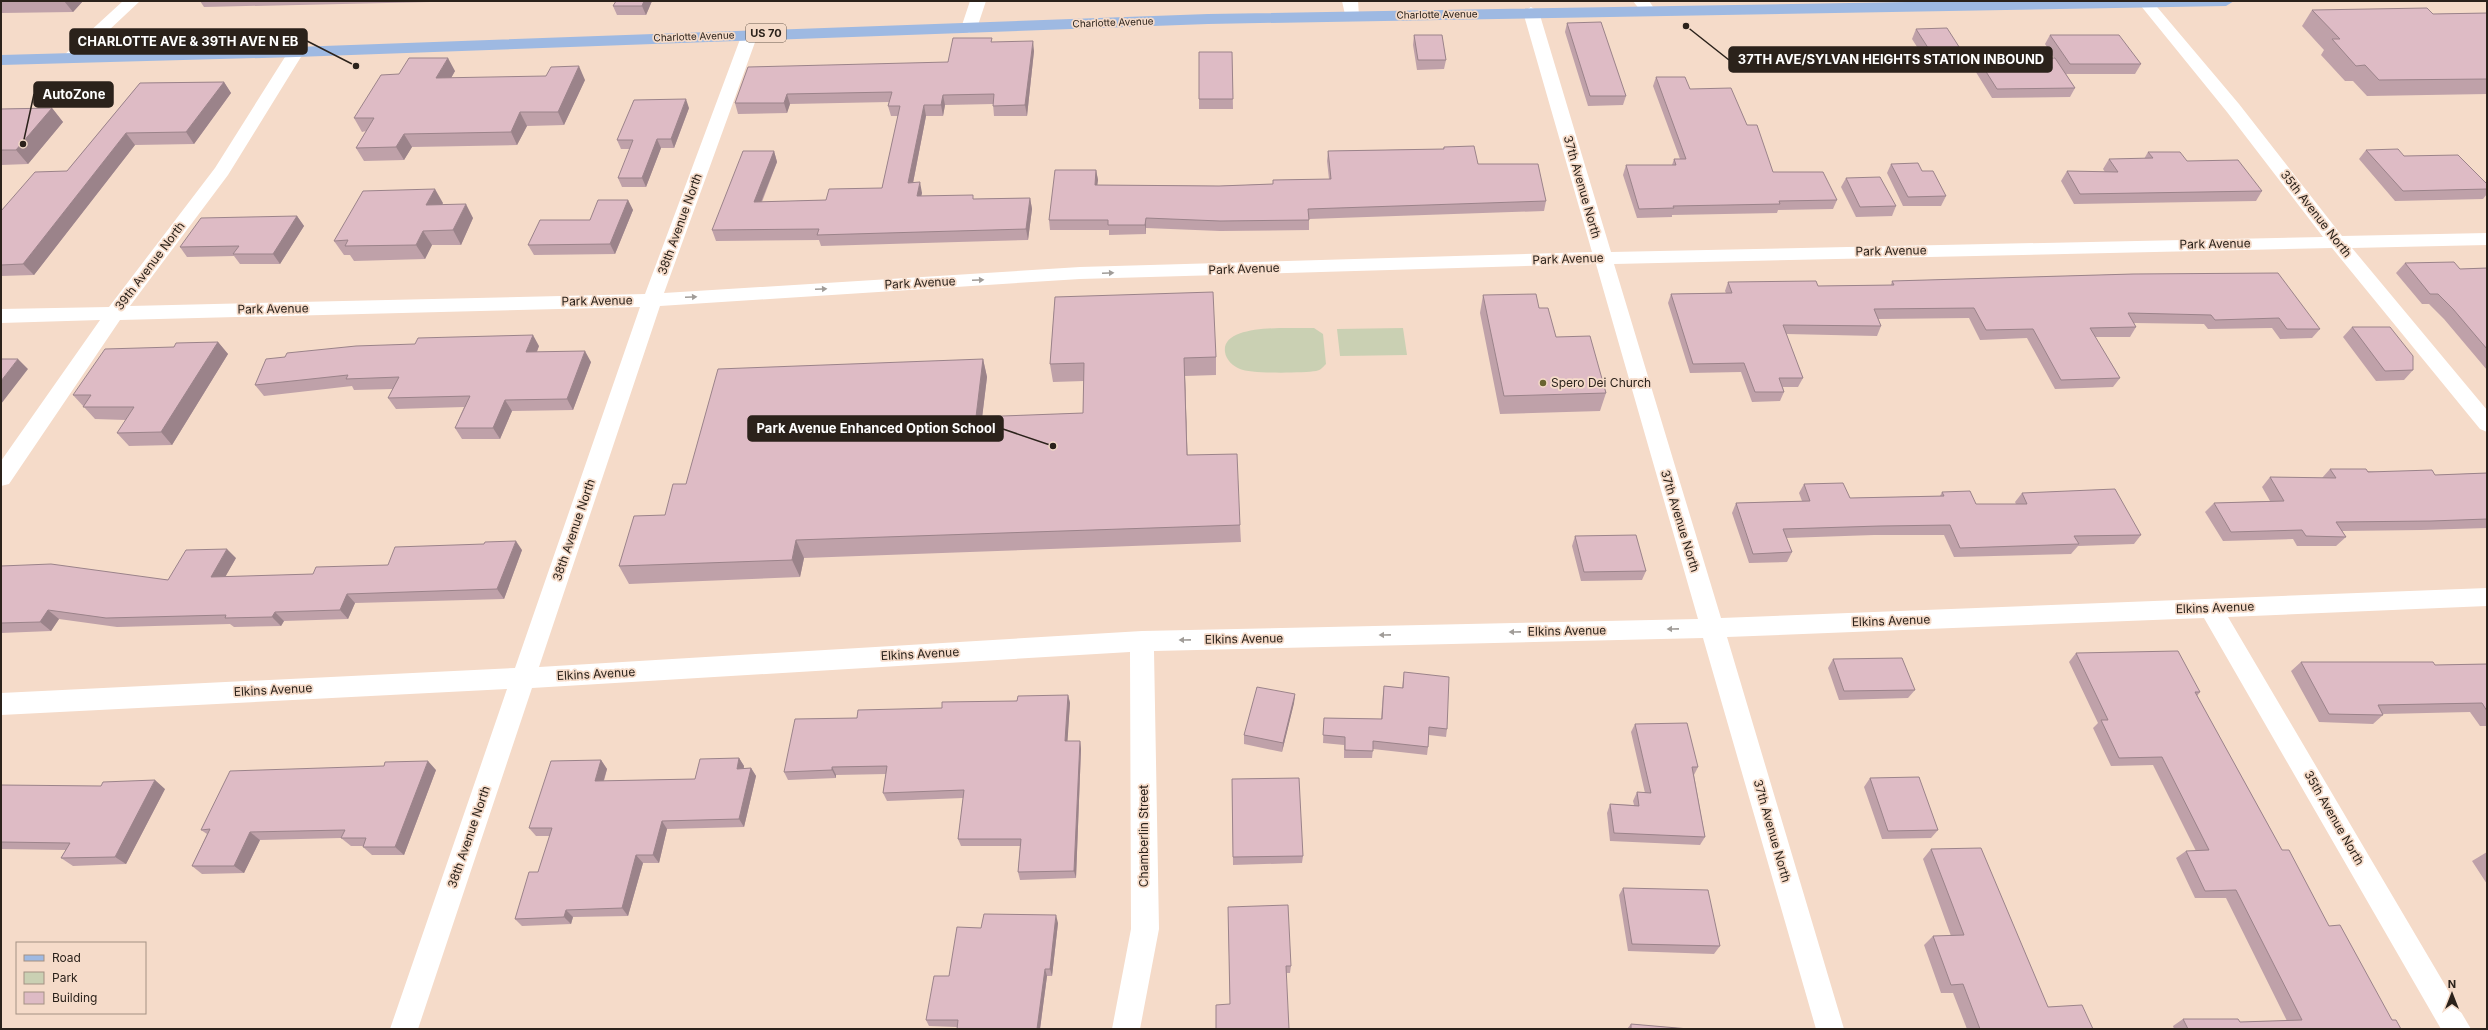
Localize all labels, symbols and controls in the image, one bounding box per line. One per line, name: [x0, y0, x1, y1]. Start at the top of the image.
street label: Charlotte Avenue: [1396, 7, 1478, 21]
street label: Charlotte Avenue: [1072, 15, 1154, 29]
road number: US 70: [746, 24, 786, 42]
callout: CHARLOTTE AVE & 39TH AVE N EB: [70, 29, 307, 54]
street label: Charlotte Avenue: [653, 29, 735, 43]
text: CHARLOTTE AVE & 39TH AVE N EB: [78, 33, 299, 49]
callout: 37TH AVE/SYLVAN HEIGHTS STATION INBOUND: [1729, 47, 2052, 72]
text: 37TH AVE/SYLVAN HEIGHTS STATION INBOUND: [1738, 51, 2044, 67]
callout: AutoZone: [34, 82, 113, 107]
text: AutoZone: [43, 86, 106, 102]
street label: 37th Avenue North: [1561, 134, 1604, 240]
street label: 35th Avenue North: [2278, 167, 2355, 260]
street label: 38th Avenue North: [654, 171, 705, 277]
street label: 39th Avenue North: [111, 218, 188, 313]
street label: Park Avenue: [2179, 235, 2251, 252]
street label: Park Avenue: [1855, 242, 1927, 259]
street label: Park Avenue: [1532, 250, 1604, 267]
street label: Park Avenue: [1208, 260, 1280, 277]
one-way arrow: [1102, 269, 1114, 276]
street label: Park Avenue: [884, 273, 956, 292]
one-way arrow: [972, 276, 984, 283]
one-way arrow: [815, 286, 827, 293]
street label: Park Avenue: [561, 292, 633, 309]
one-way arrow: [685, 294, 698, 300]
street label: Park Avenue: [237, 300, 309, 317]
place label: Spero Dei Church: [1551, 375, 1651, 390]
marker: Spero Dei Church: [1538, 378, 1548, 388]
callout: Park Avenue Enhanced Option School: [748, 416, 1003, 441]
text: Park Avenue Enhanced Option School: [757, 420, 995, 436]
street label: 37th Avenue North: [1658, 468, 1703, 574]
street label: 38th Avenue North: [549, 477, 598, 583]
street label: Elkins Avenue: [2175, 599, 2255, 616]
street label: Elkins Avenue: [1851, 612, 1931, 629]
street label: Elkins Avenue: [1528, 622, 1606, 639]
one-way arrow: [1667, 625, 1679, 632]
one-way arrow: [1508, 629, 1521, 635]
street label: Elkins Avenue: [1205, 630, 1283, 647]
one-way arrow: [1378, 632, 1391, 638]
one-way arrow: [1178, 637, 1191, 643]
street label: Elkins Avenue: [880, 644, 960, 663]
street label: Elkins Avenue: [556, 664, 636, 683]
street label: Elkins Avenue: [233, 680, 313, 699]
street label: 35th Avenue North: [2301, 768, 2368, 868]
street label: 37th Avenue North: [1751, 778, 1794, 884]
street label: 38th Avenue North: [444, 784, 493, 890]
street label: Chamberlin Street: [1136, 785, 1151, 887]
legend: [16, 942, 146, 1014]
text: Road: [52, 950, 81, 965]
text: Park: [52, 970, 78, 985]
north arrow: [2432, 974, 2472, 1014]
text: N: [2448, 977, 2456, 991]
text: Building: [52, 990, 97, 1005]

